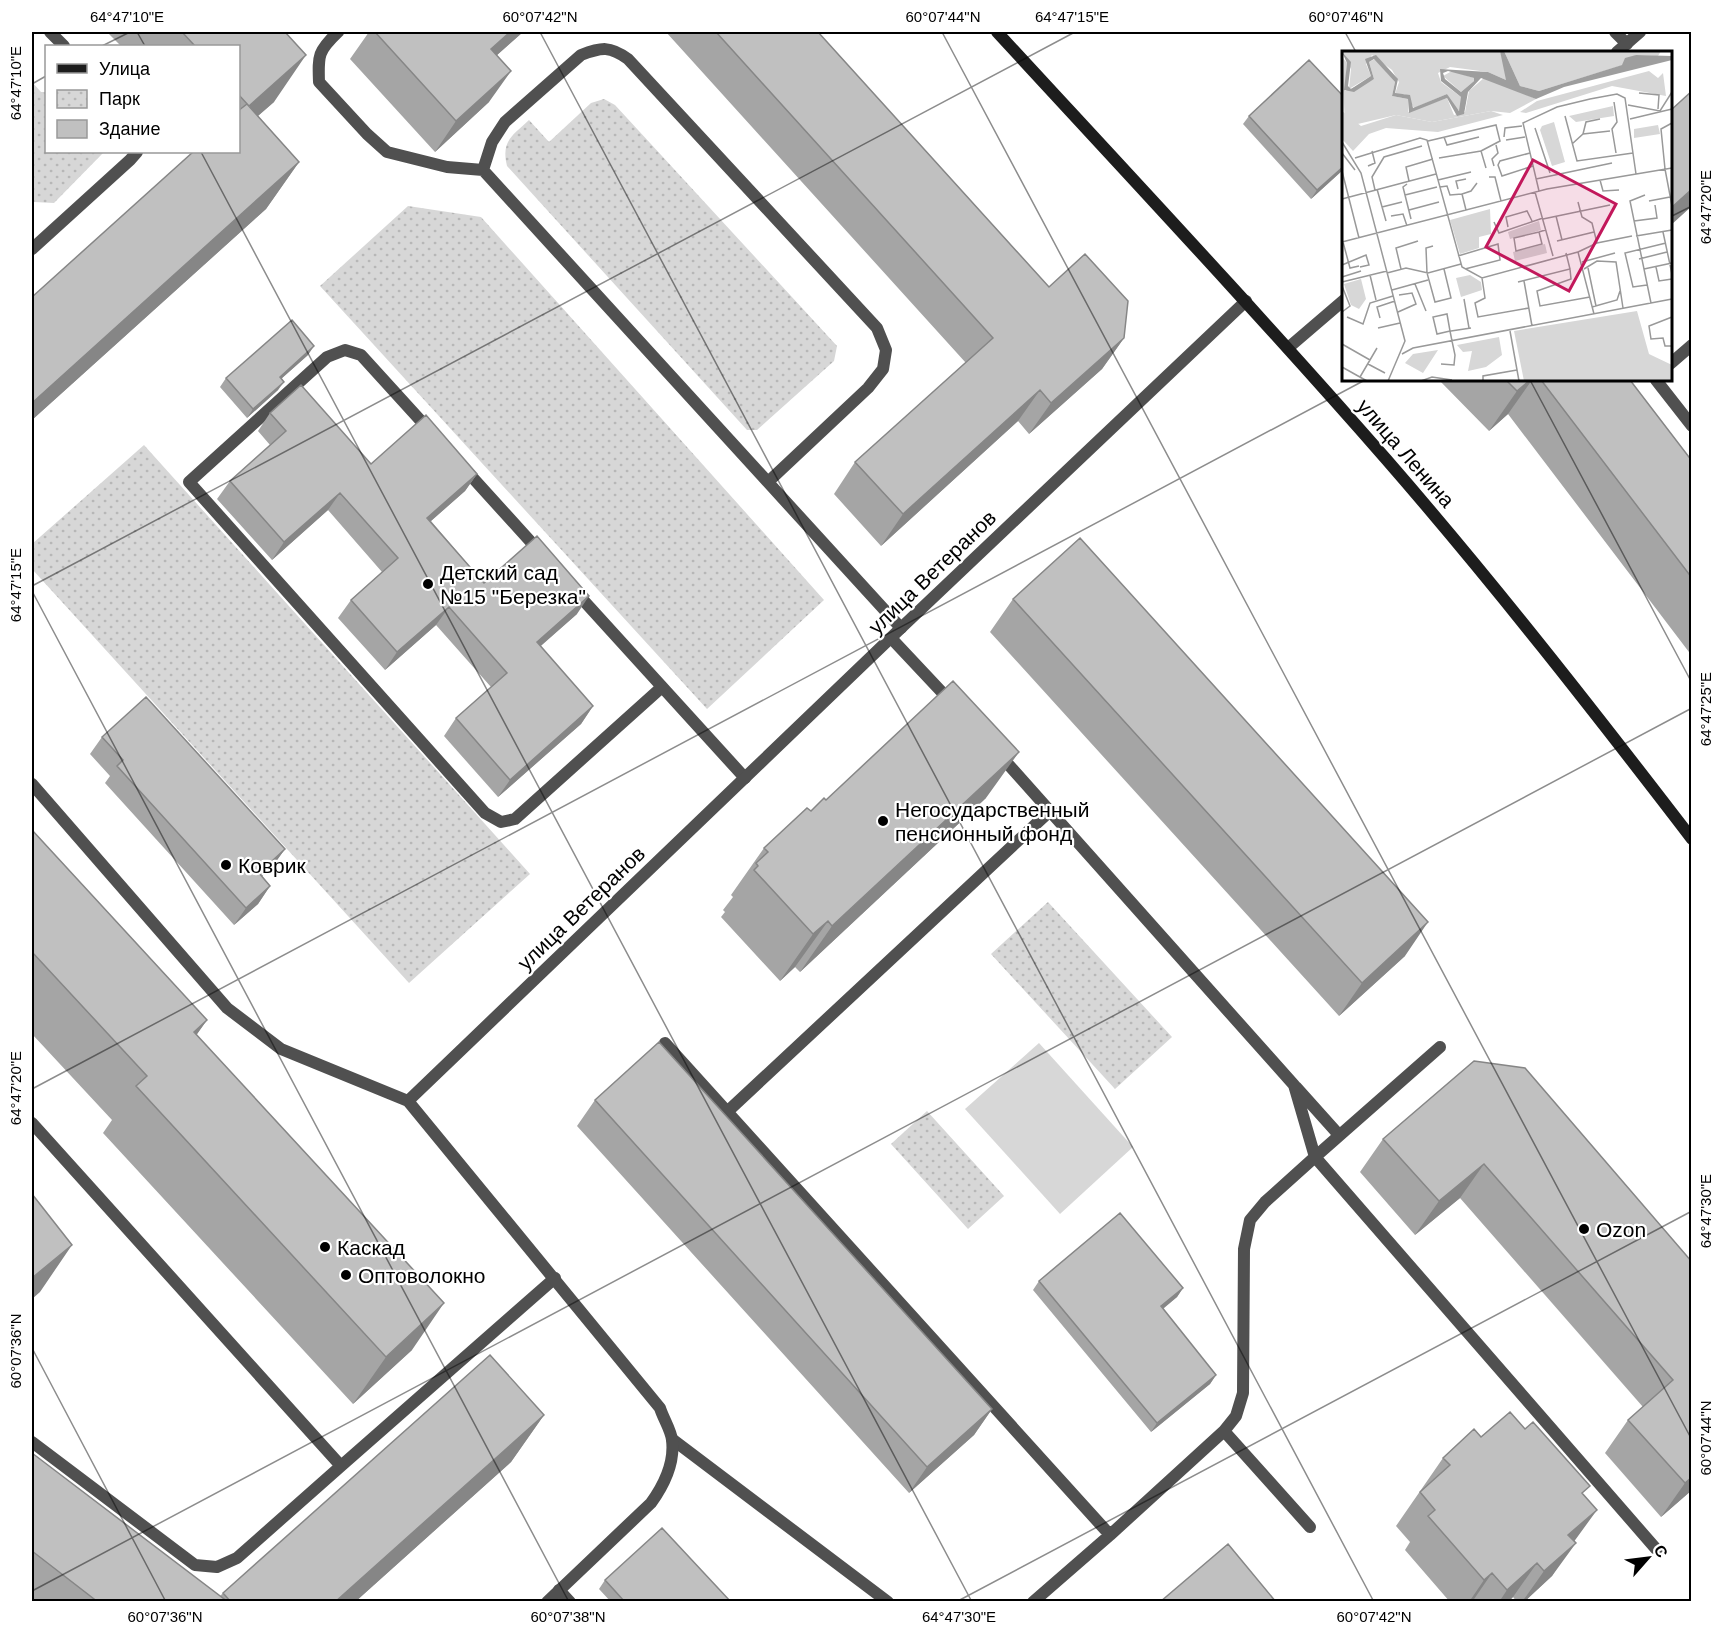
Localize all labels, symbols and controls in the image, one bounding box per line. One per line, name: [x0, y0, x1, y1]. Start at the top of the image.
text: 64°47'10"E: [90, 8, 164, 25]
text: 60°07'42"N: [502, 8, 578, 25]
text: 60°07'44"N: [905, 8, 981, 25]
text: 64°47'15"E: [1035, 8, 1109, 25]
text: 60°07'46"N: [1308, 8, 1384, 25]
legend: [45, 45, 240, 153]
text: 64°47'10"E: [7, 46, 24, 120]
inset map: [1342, 51, 1672, 381]
text: Улица: [99, 59, 151, 79]
text: Парк: [99, 89, 140, 109]
text: Здание: [99, 119, 160, 139]
text: 64°47'20"E: [1697, 170, 1714, 244]
street label: улица Ленина: [1353, 394, 1459, 512]
street label: улица Ветеранов: [864, 506, 1000, 638]
text: 64°47'15"E: [7, 548, 24, 622]
place label: Детский сад №15 "Березка": [440, 561, 586, 608]
marker: Детский сад №15 "Березка": [421, 577, 435, 591]
text: 64°47'25"E: [1697, 672, 1714, 746]
place label: Негосударственный пенсионный фонд: [895, 798, 1089, 845]
marker: Негосударственный пенсионный фонд: [876, 814, 890, 828]
street label: улица Ветеранов: [513, 842, 649, 974]
place label: Коврик: [238, 854, 306, 877]
marker: Коврик: [219, 858, 233, 872]
text: 64°47'20"E: [7, 1051, 24, 1125]
text: 64°47'30"E: [1697, 1174, 1714, 1248]
place label: Ozon: [1596, 1218, 1646, 1241]
marker: Ozon: [1577, 1222, 1591, 1236]
place label: Каскад: [337, 1236, 405, 1259]
marker: Каскад: [318, 1240, 332, 1254]
place label: Оптоволокно: [358, 1264, 486, 1287]
marker: Оптоволокно: [339, 1268, 353, 1282]
text: 60°07'36"N: [7, 1313, 24, 1389]
text: 60°07'44"N: [1697, 1400, 1714, 1476]
north arrow: [1618, 1528, 1678, 1588]
text: С: [1651, 1542, 1671, 1561]
text: 60°07'36"N: [127, 1608, 203, 1625]
text: 60°07'38"N: [530, 1608, 606, 1625]
text: 64°47'30"E: [922, 1608, 996, 1625]
text: 60°07'42"N: [1336, 1608, 1412, 1625]

